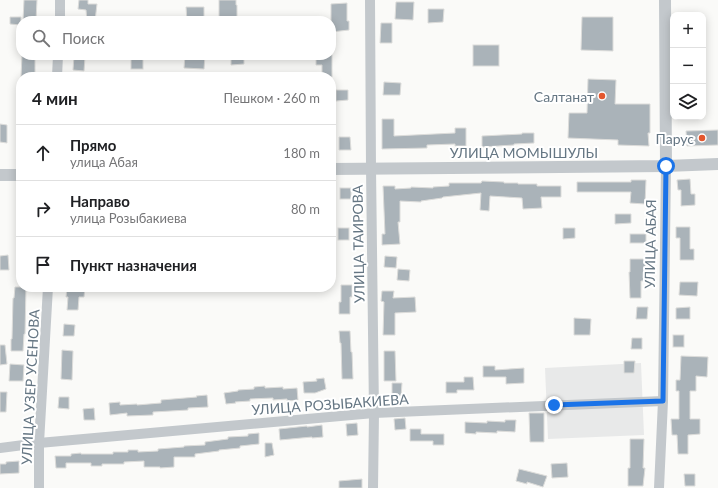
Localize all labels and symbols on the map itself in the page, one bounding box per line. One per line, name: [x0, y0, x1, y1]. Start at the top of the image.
place label: Салтанат: [534, 88, 594, 105]
marker: Салтанат: [597, 91, 607, 101]
place label: Парус: [656, 130, 694, 147]
marker: Парус: [697, 133, 707, 143]
street label: УЛИЦА МОМЫШУЛЫ: [450, 144, 598, 161]
route start: [657, 157, 675, 175]
street label: УЛИЦА ТАИРОВА: [348, 184, 368, 303]
street label: УЛИЦА АБАЯ: [641, 199, 659, 289]
street label: УЛИЦА УЗЕР УСЕНОВА: [17, 308, 43, 465]
street label: УЛИЦА РОЗЫБАКИЕВА: [251, 390, 410, 418]
route end: [545, 396, 563, 414]

